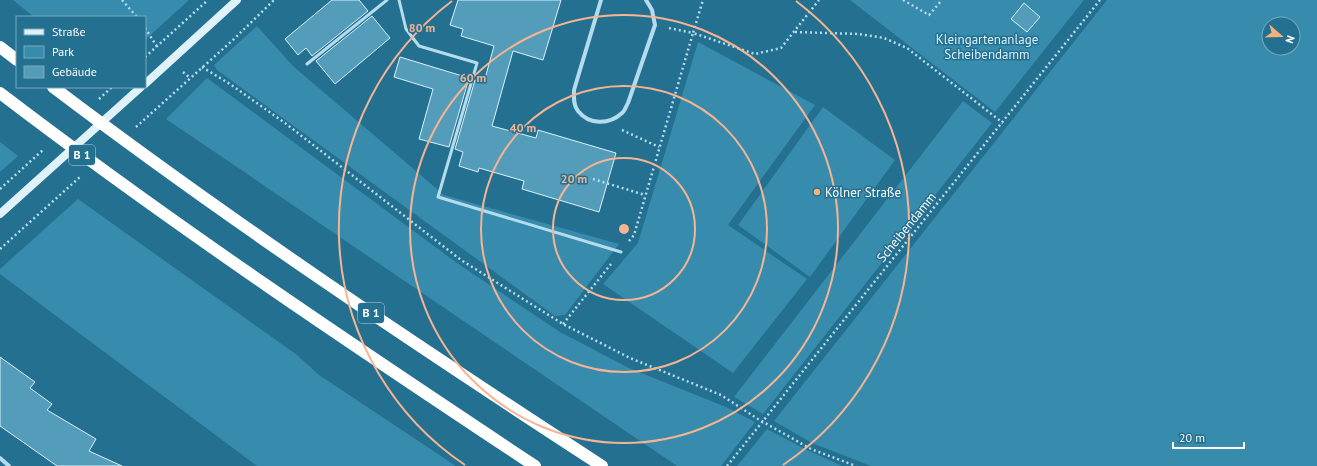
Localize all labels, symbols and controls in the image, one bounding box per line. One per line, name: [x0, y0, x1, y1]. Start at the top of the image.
legend: [16, 16, 146, 88]
north arrow: [1261, 16, 1301, 56]
text: 80 m: [409, 20, 435, 35]
text: Straße: [52, 24, 86, 39]
park label: Kleingartenanlage Scheibendamm: [936, 31, 1038, 63]
text: N: [1283, 34, 1298, 45]
text: Park: [52, 44, 74, 59]
text: Gebäude: [52, 64, 97, 79]
text: 60 m: [460, 70, 486, 85]
text: 40 m: [510, 120, 536, 135]
road number: B 1: [69, 145, 95, 165]
text: 20 m: [561, 171, 587, 186]
place label: Kölner Straße: [825, 184, 901, 201]
marker: Kölner Straße: [812, 187, 822, 197]
street label: Scheibendamm: [873, 189, 940, 266]
centre of rings: [617, 222, 631, 236]
road number: B 1: [358, 303, 384, 323]
scale bar: [1173, 424, 1244, 450]
text: 20 m: [1179, 430, 1205, 445]

